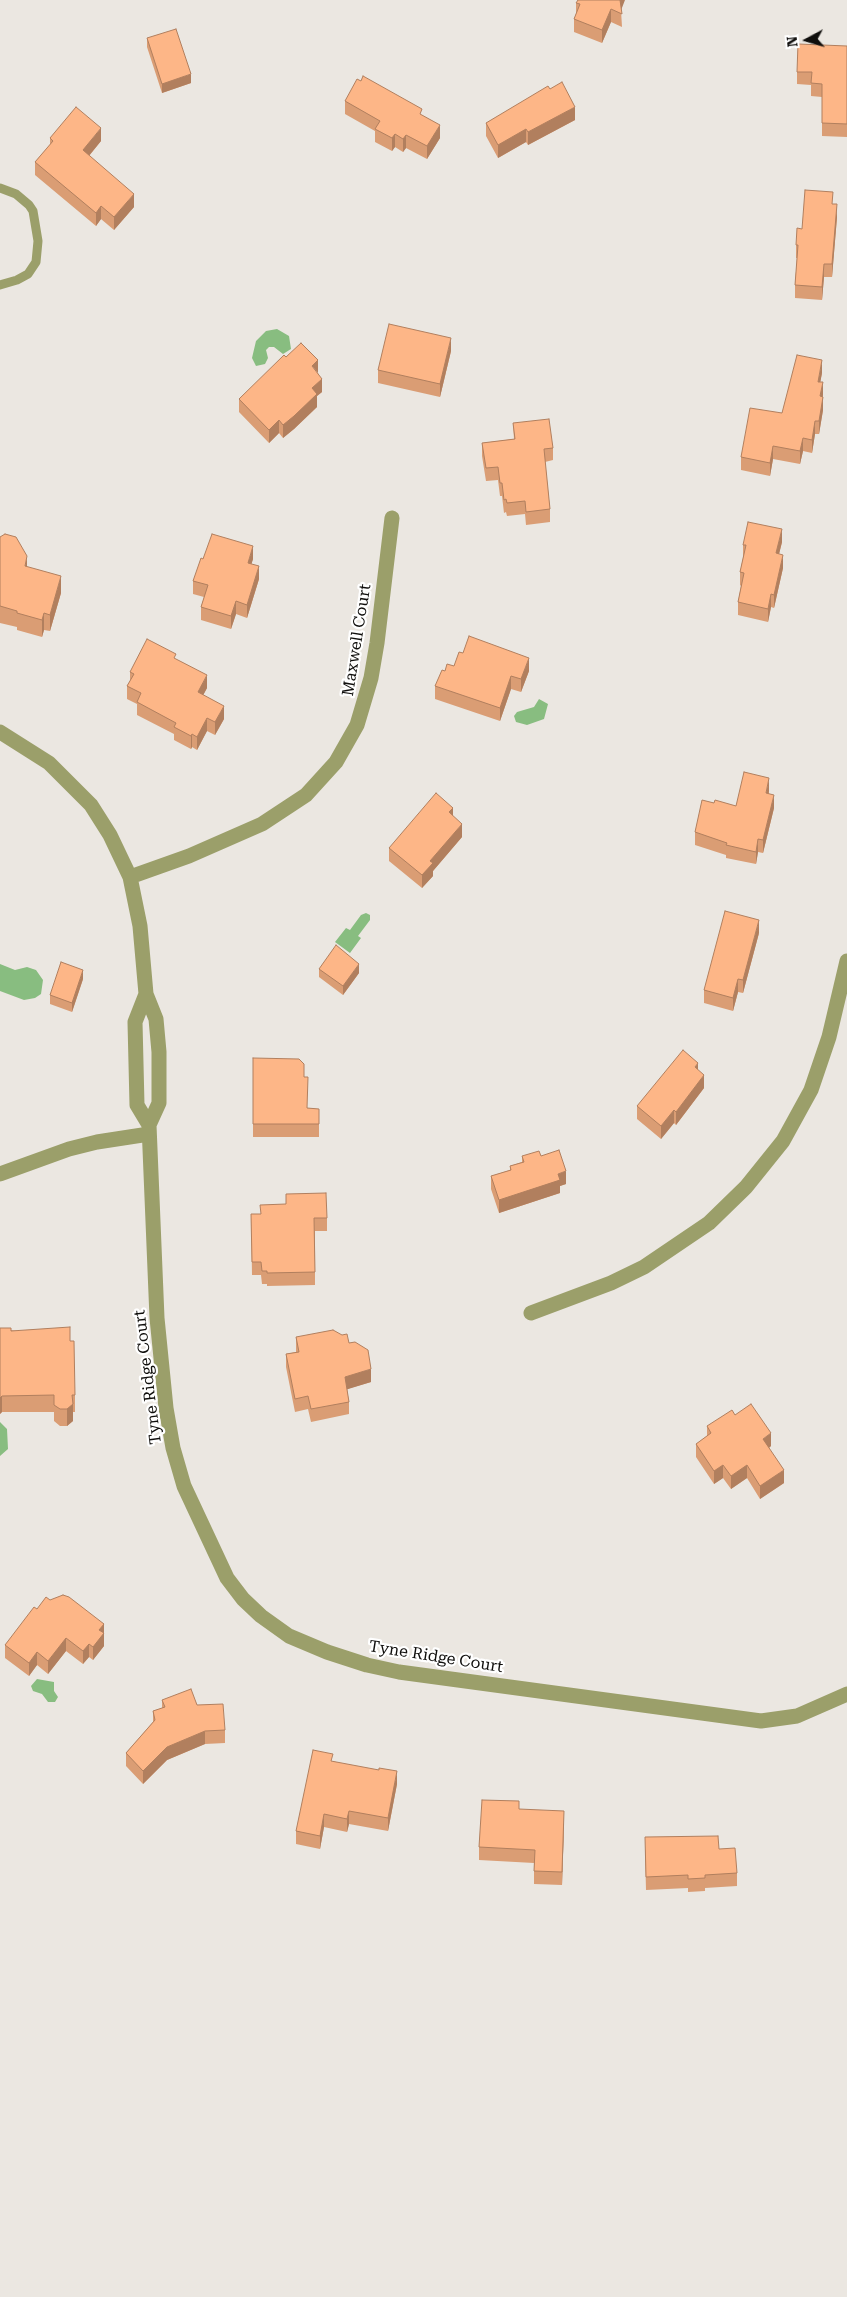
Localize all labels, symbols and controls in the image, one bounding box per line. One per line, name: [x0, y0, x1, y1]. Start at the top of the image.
north arrow: [782, 15, 832, 65]
text: N: [784, 35, 801, 48]
street label: Maxwell Court: [339, 583, 375, 697]
street label: Tyne Ridge Court: [130, 1309, 166, 1445]
street label: Tyne Ridge Court: [368, 1637, 504, 1677]

